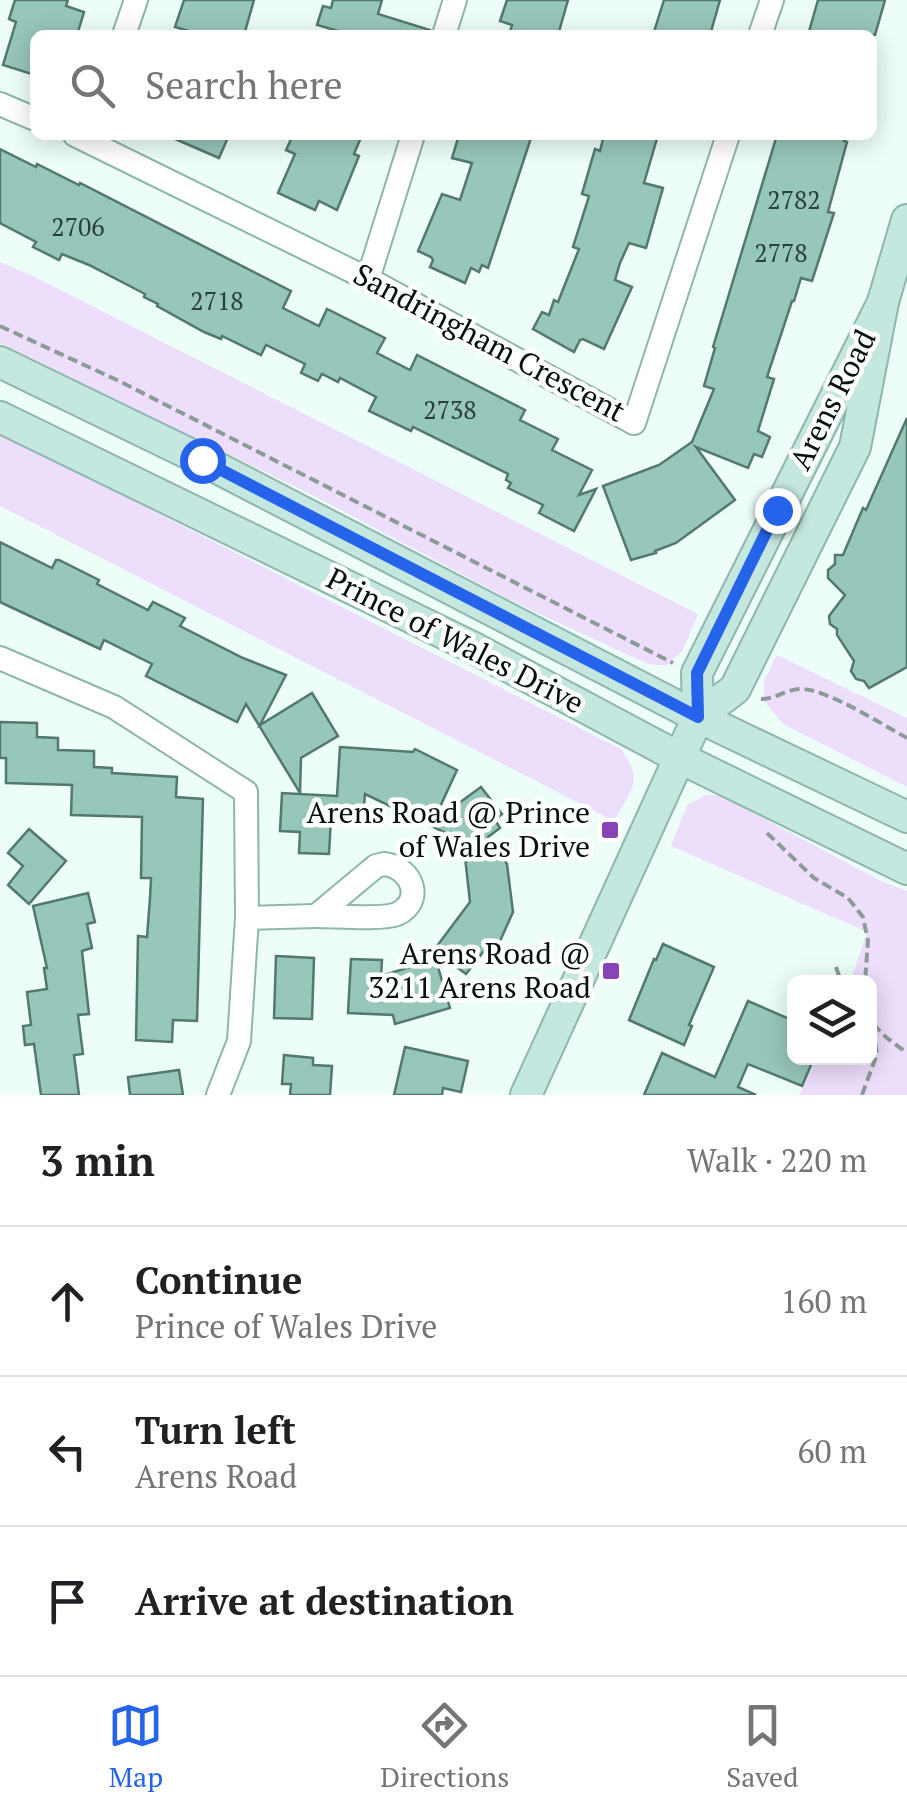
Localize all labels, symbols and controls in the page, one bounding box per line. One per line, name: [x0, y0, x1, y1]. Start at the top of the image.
search box: [30, 30, 877, 140]
icon: search: [65, 58, 120, 113]
text: Search here: [145, 60, 343, 110]
house number: 2782: [767, 183, 821, 216]
house number: 2706: [51, 210, 105, 243]
house number: 2778: [754, 236, 808, 269]
street label: Sandringham Crescent: [347, 254, 632, 431]
house number: 2718: [190, 284, 244, 317]
street label: Arens Road: [780, 323, 884, 476]
house number: 2738: [423, 393, 477, 426]
route start: [180, 438, 226, 484]
route end: [755, 488, 801, 534]
street label: Prince of Wales Drive: [320, 558, 591, 722]
place label: Arens Road @ Prince of Wales Drive: [307, 792, 590, 866]
marker: Arens Road @ Prince of Wales Drive: [599, 819, 621, 841]
place label: Arens Road @ 3211 Arens Road: [368, 933, 591, 1007]
marker: Arens Road @ 3211 Arens Road: [600, 960, 622, 982]
map controls: [787, 975, 877, 1065]
button: layers: [787, 975, 877, 1065]
text: 3 min: [40, 1132, 155, 1188]
text: Walk · 220 m: [687, 1139, 867, 1181]
text: Continue: [135, 1255, 302, 1305]
icon: ahead: [40, 1274, 95, 1329]
text: 160 m: [780, 1280, 867, 1322]
text: Prince of Wales Drive: [135, 1305, 437, 1347]
text: Turn left: [135, 1405, 296, 1455]
icon: left: [40, 1424, 95, 1479]
text: 60 m: [797, 1430, 867, 1472]
text: Arens Road: [135, 1455, 297, 1497]
icon: arrive: [40, 1574, 95, 1629]
text: Arrive at destination: [135, 1576, 514, 1626]
tab: Map: [108, 1698, 163, 1795]
tab: Directions: [380, 1698, 509, 1795]
tab: Saved: [726, 1698, 799, 1795]

